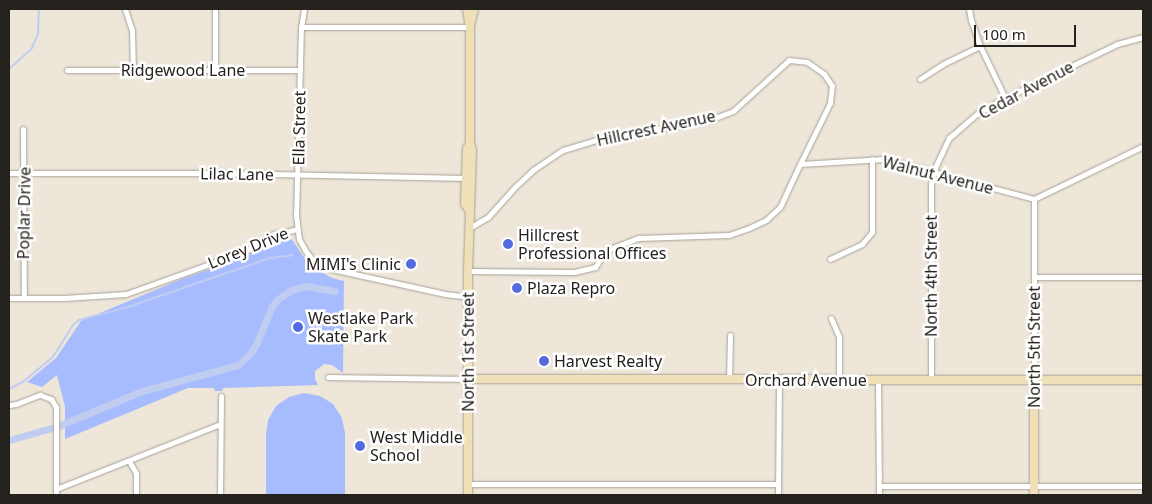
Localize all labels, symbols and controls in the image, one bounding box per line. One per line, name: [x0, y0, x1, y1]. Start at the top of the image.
scale bar: [977, 15, 1080, 47]
text: 100 m: [982, 24, 1026, 44]
street label: Cedar Avenue: [975, 57, 1077, 123]
street label: Ridgewood Lane: [121, 60, 245, 80]
street label: Ella Street: [289, 90, 309, 166]
street label: Hillcrest Avenue: [595, 106, 717, 150]
street label: Walnut Avenue: [881, 152, 995, 198]
street label: Lilac Lane: [200, 164, 274, 184]
street label: Poplar Drive: [14, 167, 34, 259]
street label: North 4th Street: [921, 215, 941, 337]
street label: Lorey Drive: [205, 223, 291, 273]
place label: Hillcrest Professional Offices: [518, 225, 666, 263]
marker: Hillcrest Professional Offices: [502, 238, 514, 250]
place label: MIMI's Clinic: [306, 254, 401, 274]
marker: MIMI's Clinic: [405, 258, 417, 270]
place label: Plaza Repro: [527, 278, 615, 298]
marker: Plaza Repro: [511, 282, 523, 294]
street label: North 5th Street: [1024, 286, 1044, 408]
street label: North 1st Street: [458, 292, 478, 412]
place label: Westlake Park Skate Park: [308, 308, 414, 346]
marker: Westlake Park Skate Park: [292, 321, 304, 333]
place label: Harvest Realty: [554, 351, 662, 371]
marker: Harvest Realty: [538, 355, 550, 367]
street label: Orchard Avenue: [745, 370, 867, 390]
place label: West Middle School: [370, 427, 463, 465]
marker: West Middle School: [354, 440, 366, 452]

